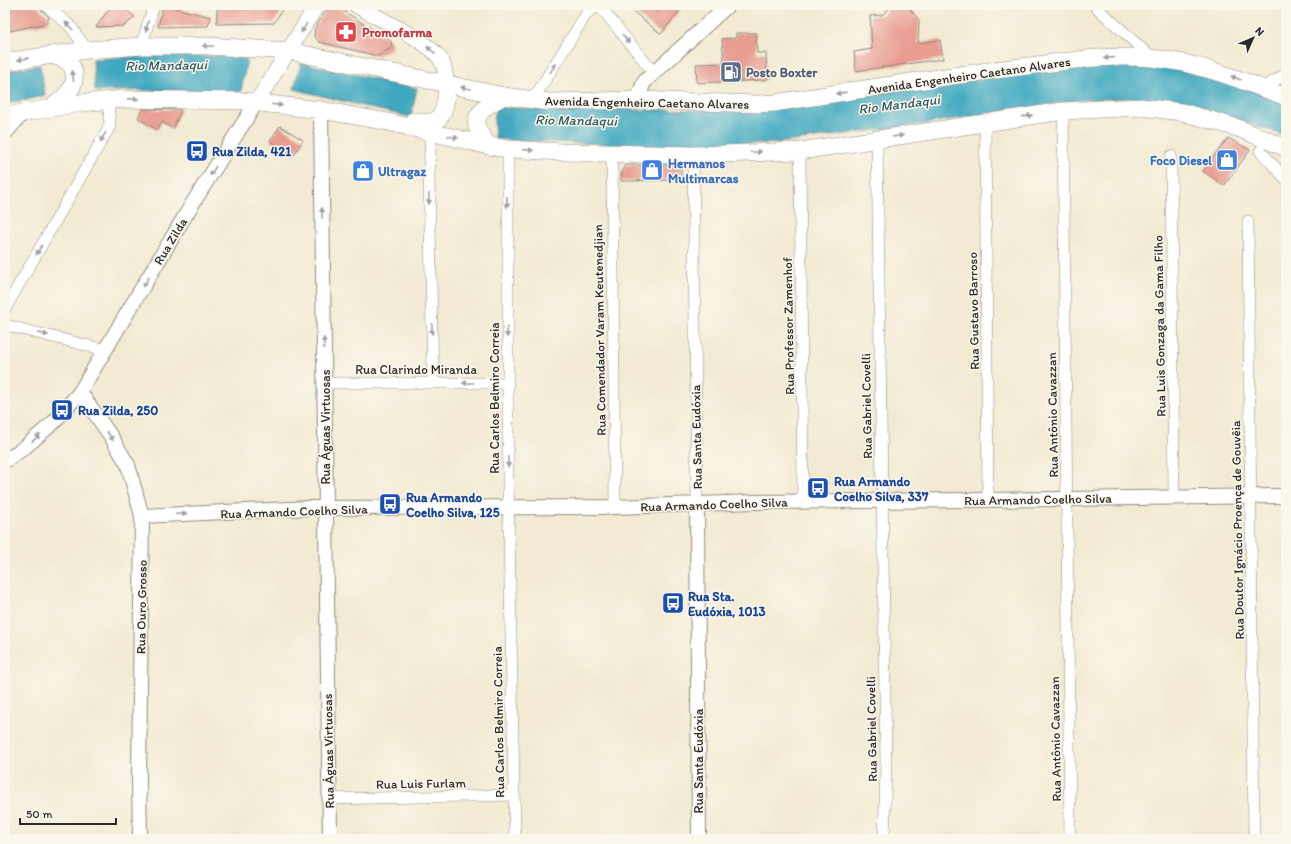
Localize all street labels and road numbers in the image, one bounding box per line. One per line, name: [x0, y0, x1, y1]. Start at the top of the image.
street label: Avenida Engenheiro Caetano Alvares: [867, 54, 1072, 97]
street label: Avenida Engenheiro Caetano Alvares: [545, 93, 750, 112]
street label: Rua Zilda: [150, 215, 190, 268]
street label: Rua Comendador Varam Keutenedjian: [590, 223, 609, 436]
street label: Rua Luis Gonzaga da Gama Filho: [1150, 235, 1169, 417]
street label: Rua Gustavo Barroso: [965, 252, 982, 370]
street label: Rua Professor Zamenhof: [780, 257, 797, 395]
street label: Rua Carlos Belmiro Correia: [487, 322, 502, 474]
street label: Rua Antônio Cavazzan: [1044, 352, 1061, 478]
street label: Rua Gabriel Covelli: [858, 353, 875, 459]
street label: Rua Clarindo Miranda: [355, 362, 477, 377]
street label: Rua Águas Virtuosas: [318, 369, 333, 485]
street label: Rua Santa Eudóxia: [688, 384, 705, 490]
street label: Rua Doutor Ignácio Proença de Gouvêia: [1228, 420, 1247, 640]
street label: Rua Armando Coelho Silva: [964, 491, 1112, 508]
street label: Rua Armando Coelho Silva: [640, 494, 788, 515]
street label: Rua Armando Coelho Silva: [220, 501, 368, 522]
street label: Rua Ouro Grosso: [133, 559, 150, 654]
street label: Rua Carlos Belmiro Correia: [490, 646, 507, 798]
street label: Rua Gabriel Covelli: [863, 676, 880, 782]
street label: Rua Antônio Cavazzan: [1047, 676, 1064, 802]
street label: Rua Águas Virtuosas: [320, 693, 337, 809]
street label: Rua Santa Eudóxia: [691, 708, 706, 813]
street label: Rua Luis Furlam: [376, 775, 466, 792]

